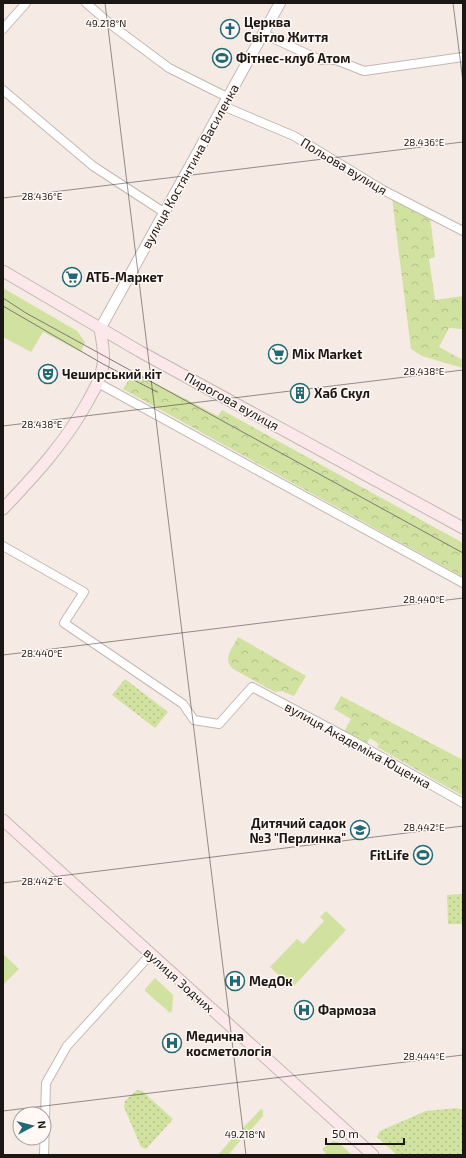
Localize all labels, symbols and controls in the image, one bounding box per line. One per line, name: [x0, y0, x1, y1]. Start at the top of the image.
place label: Церква Світло Життя: [244, 14, 328, 45]
text: 49.218°N: [86, 17, 126, 29]
church icon: Церква Світло Життя: [219, 18, 241, 40]
sports icon: Фітнес-клуб Атом: [211, 47, 233, 69]
place label: Фітнес-клуб Атом: [236, 50, 350, 66]
street label: вулиця Костянтина Василенка: [138, 81, 242, 251]
street label: Польова вулиця: [298, 134, 390, 198]
text: 28.436°E: [404, 136, 445, 148]
text: 28.436°E: [22, 190, 63, 202]
supermarket icon: АТБ-Маркет: [61, 266, 83, 288]
place label: АТБ-Маркет: [86, 269, 164, 285]
supermarket icon: Mix Market: [267, 343, 289, 365]
place label: Mix Market: [292, 346, 363, 362]
theatre icon: Чеширський кіт: [37, 363, 59, 385]
text: 28.438°E: [404, 365, 445, 377]
place label: Чеширський кіт: [62, 366, 162, 382]
street label: Пирогова вулиця: [182, 368, 282, 434]
building icon: Хаб Скул: [289, 382, 311, 404]
place label: Хаб Скул: [314, 385, 370, 401]
text: 28.438°E: [22, 418, 63, 430]
text: 28.440°E: [403, 593, 445, 605]
text: 28.440°E: [21, 647, 63, 659]
street label: вулиця Академіка Ющенка: [282, 698, 434, 792]
place label: Дитячий садок №3 "Перлинка": [250, 815, 347, 846]
school or university icon: Дитячий садок №3 "Перлинка": [349, 819, 371, 841]
text: 28.442°E: [403, 821, 445, 833]
sports icon: FitLife: [412, 844, 434, 866]
place label: FitLife: [370, 847, 409, 863]
text: 28.442°E: [21, 875, 63, 887]
street label: вулиця Зодчих: [140, 944, 218, 1016]
hospital icon: МедОк: [224, 970, 246, 992]
place label: МедОк: [249, 973, 293, 989]
hospital icon: Фармоза: [293, 999, 315, 1021]
place label: Фармоза: [318, 1002, 376, 1018]
place label: Медична косметологія: [186, 1028, 272, 1059]
hospital icon: Медична косметологія: [161, 1032, 183, 1054]
text: 28.444°E: [403, 1050, 445, 1062]
north arrow: [12, 1106, 52, 1146]
text: N: [35, 1120, 49, 1130]
scale bar: [326, 1120, 404, 1146]
text: 50 m: [332, 1126, 359, 1140]
text: 49.218°N: [225, 1128, 265, 1140]

